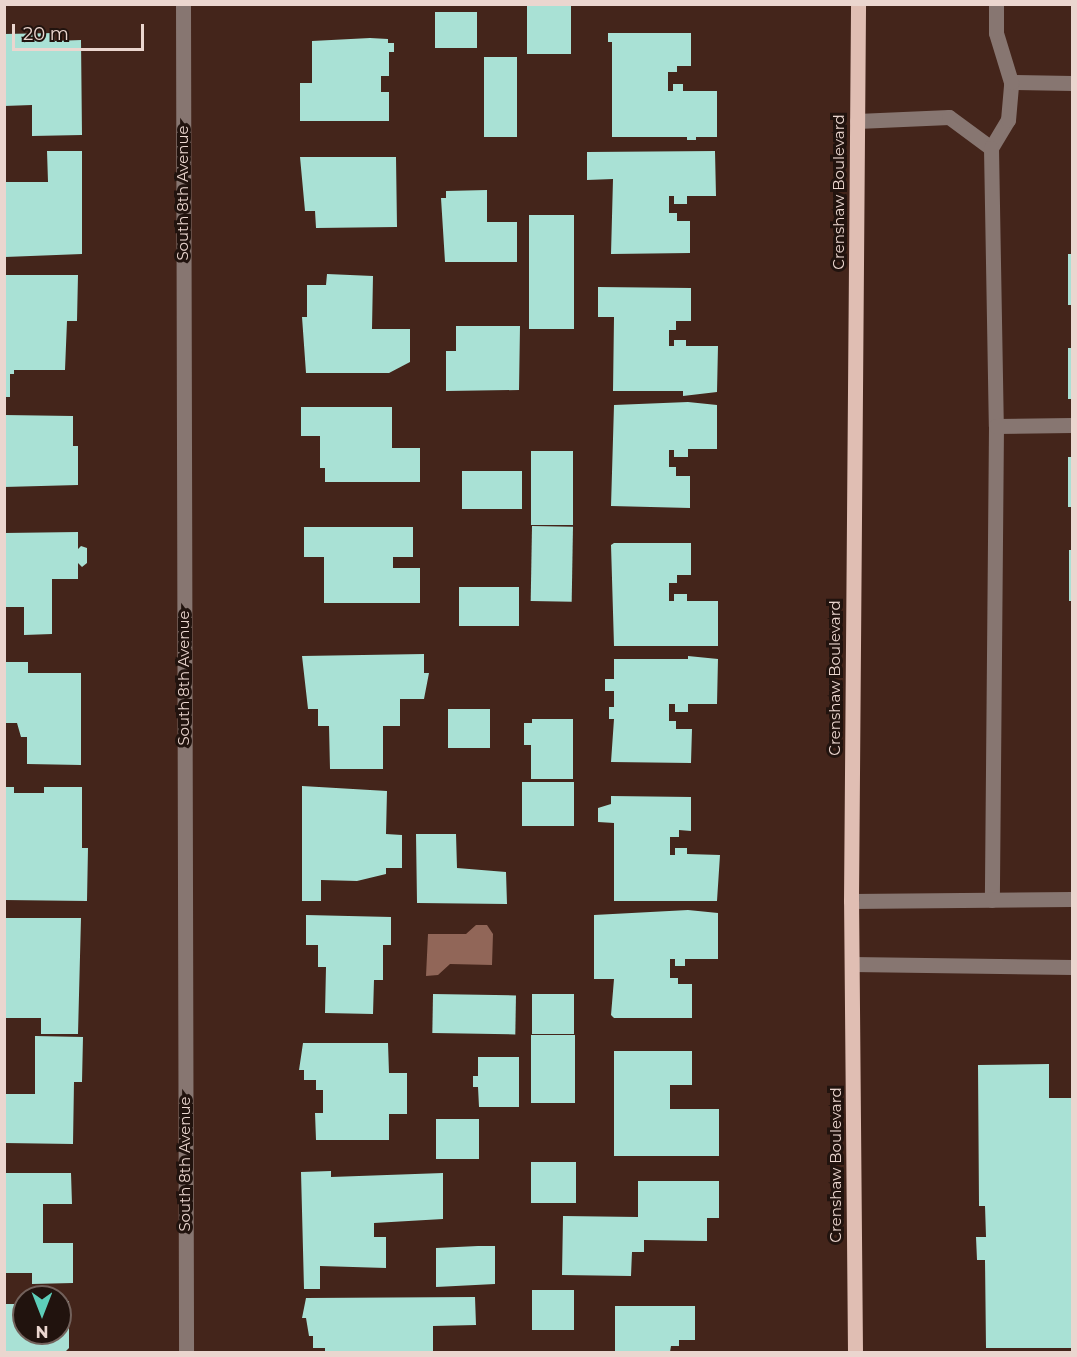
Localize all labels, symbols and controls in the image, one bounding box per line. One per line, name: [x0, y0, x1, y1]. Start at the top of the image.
scale bar: [15, 12, 147, 50]
text: 20 m: [23, 23, 69, 45]
street label: Crenshaw Boulevard: [830, 114, 848, 270]
street label: South 8th Avenue: [174, 125, 192, 261]
street label: Crenshaw Boulevard: [826, 600, 844, 756]
street label: South 8th Avenue: [175, 610, 193, 746]
street label: Crenshaw Boulevard: [827, 1087, 845, 1243]
street label: South 8th Avenue: [176, 1096, 194, 1232]
north arrow: [12, 1285, 72, 1345]
text: N: [36, 1322, 48, 1341]

